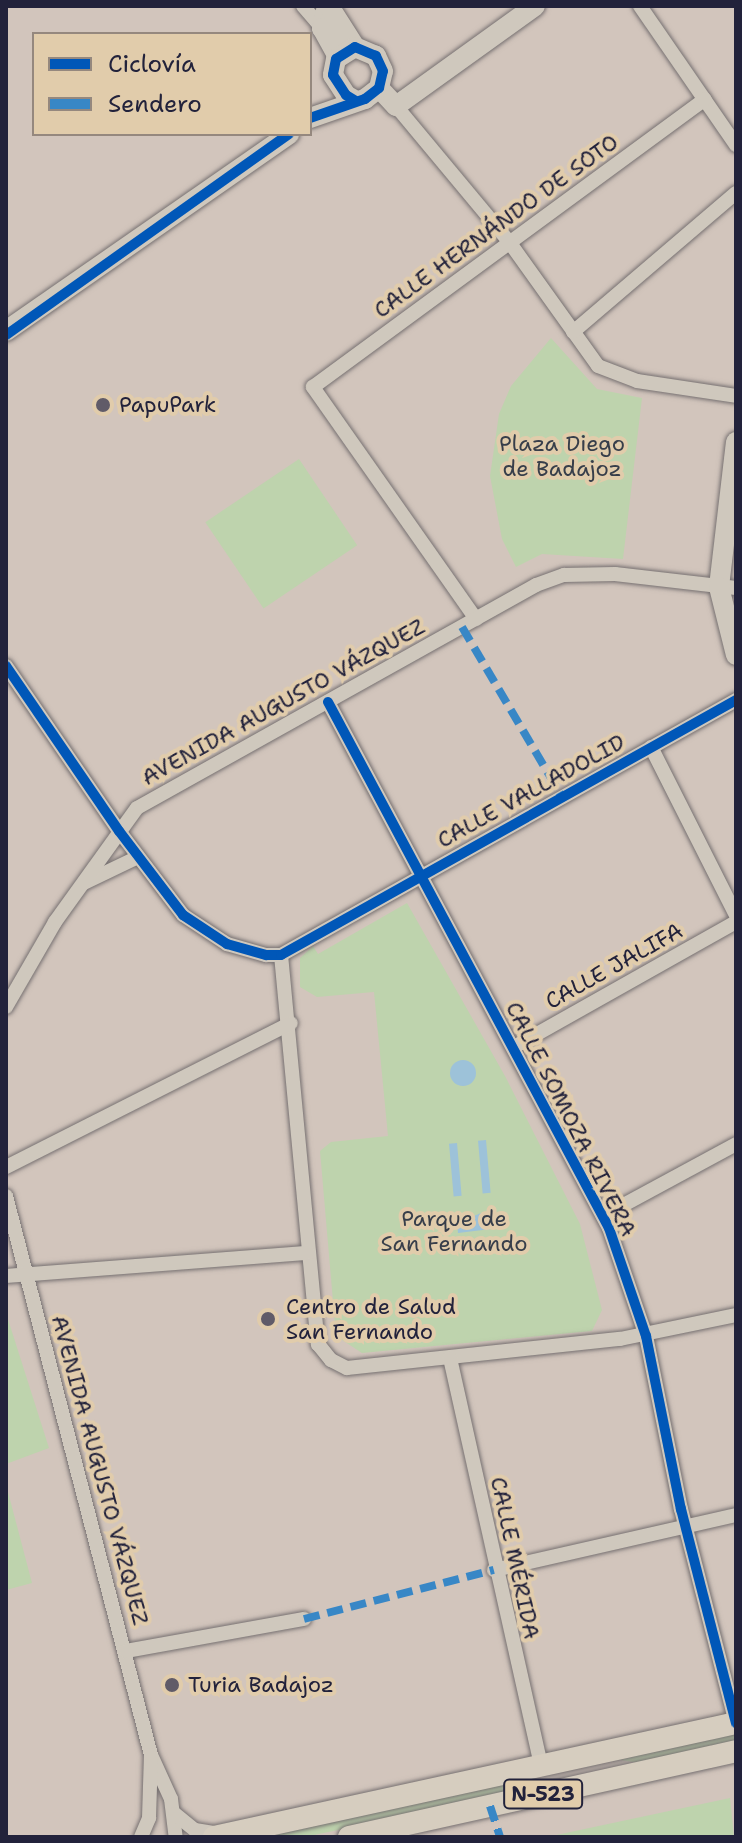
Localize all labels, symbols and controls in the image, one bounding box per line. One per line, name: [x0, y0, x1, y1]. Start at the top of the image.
legend: [32, 32, 312, 136]
text: Ciclovía: [108, 48, 196, 80]
text: Sendero: [108, 88, 202, 120]
street label: CALLE HERNÁNDO DE SOTO: [369, 129, 623, 323]
place label: PapuPark: [119, 392, 216, 418]
marker: PapuPark: [94, 396, 112, 414]
park label: Plaza Diego de Badajoz: [499, 430, 625, 482]
street label: AVENIDA AUGUSTO VÁZQUEZ: [137, 613, 429, 791]
street label: CALLE VALLADOLID: [433, 728, 629, 854]
street label: CALLE JALIFA: [541, 917, 687, 1015]
street label: CALLE SOMOZA RIVERA: [500, 997, 642, 1241]
park label: Parque de San Fernando: [380, 1205, 528, 1256]
place label: Centro de Salud San Fernando: [286, 1293, 456, 1344]
marker: Centro de Salud San Fernando: [257, 1308, 279, 1330]
street label: AVENIDA AUGUSTO VÁZQUEZ: [46, 1312, 154, 1628]
street label: CALLE MÉRIDA: [485, 1474, 545, 1642]
place label: Turia Badajoz: [188, 1672, 334, 1698]
marker: Turia Badajoz: [163, 1676, 181, 1694]
road number: N-523: [503, 1778, 583, 1810]

